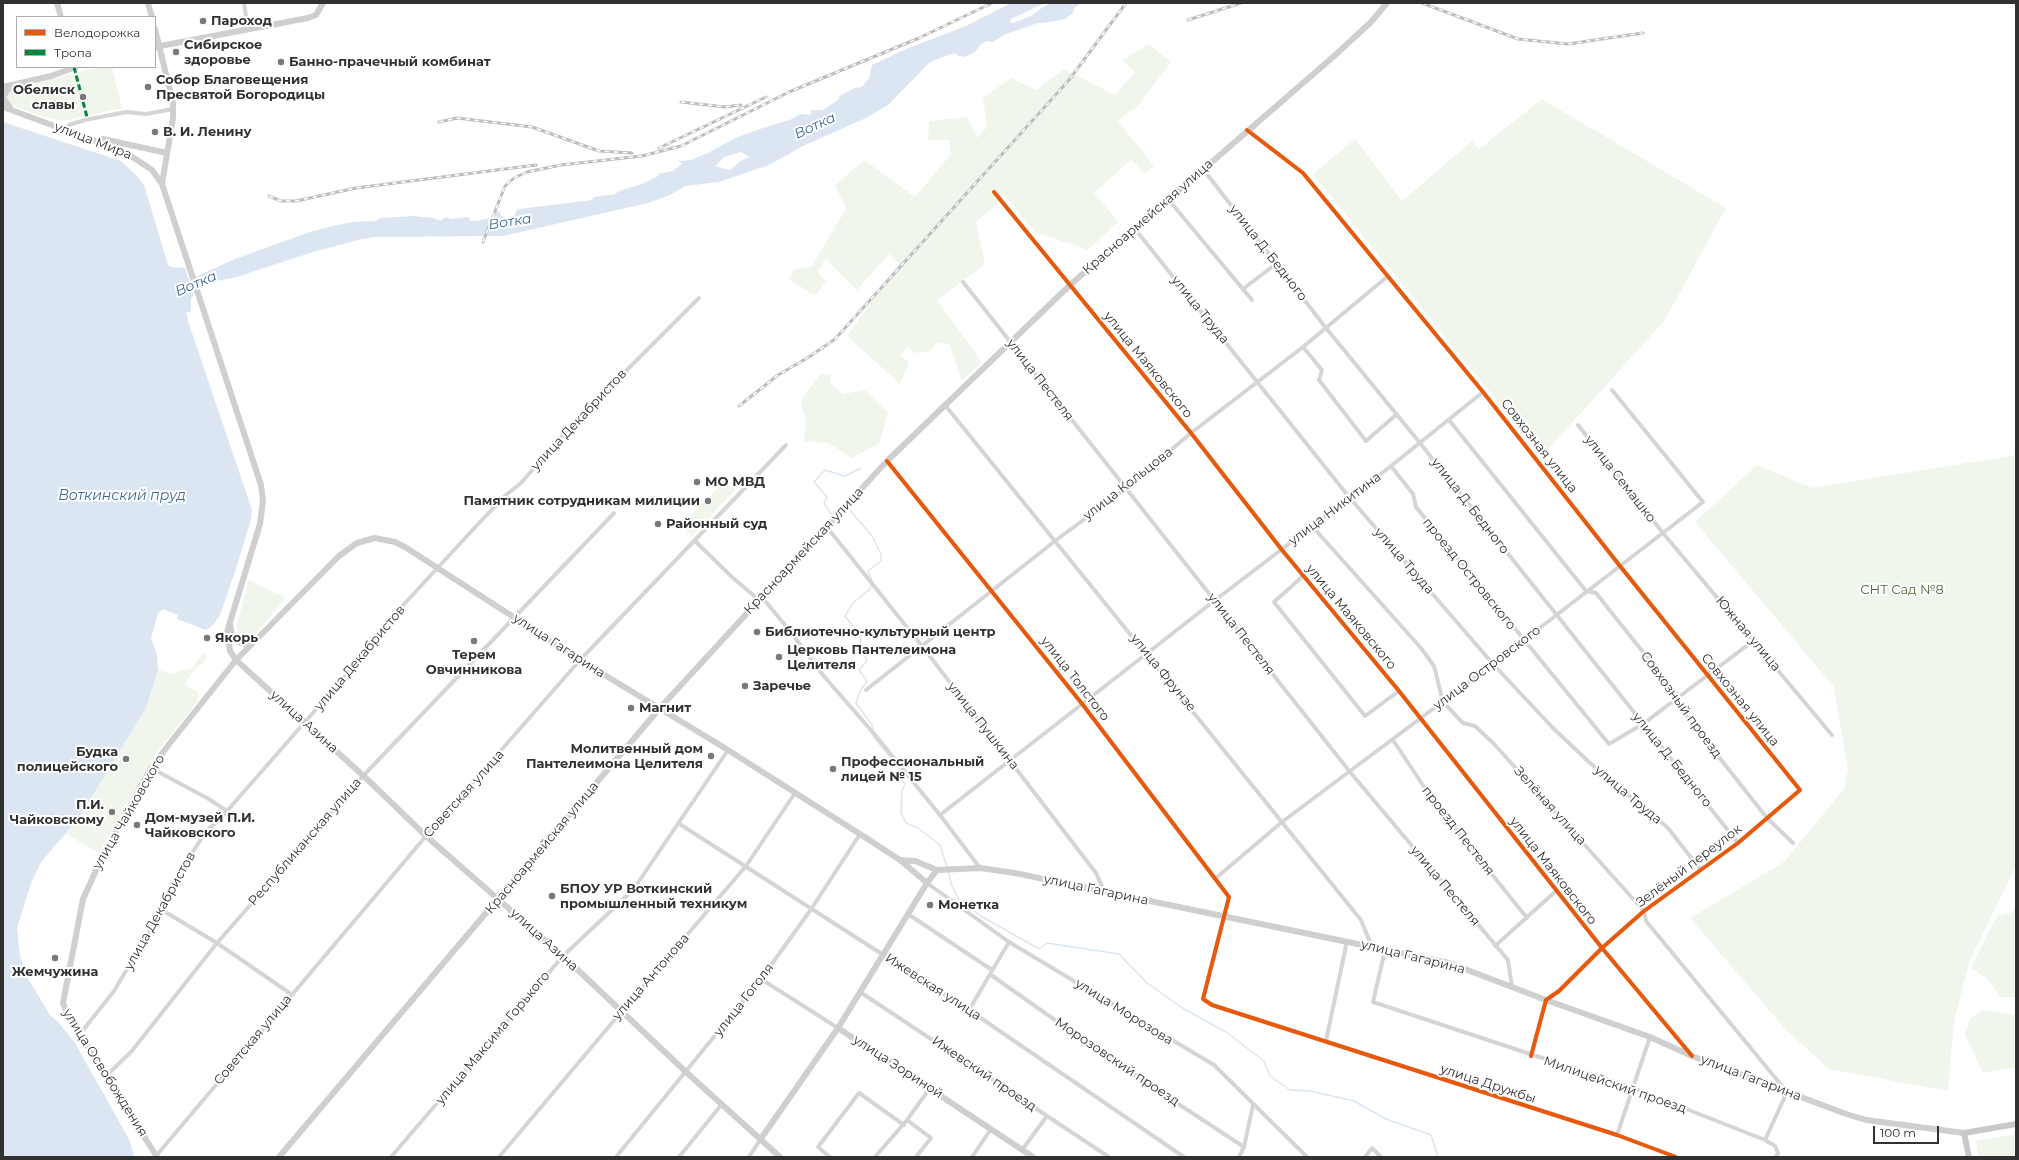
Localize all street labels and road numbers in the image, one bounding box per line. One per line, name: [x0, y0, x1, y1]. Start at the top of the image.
street label: улица Мира: [52, 119, 134, 163]
street label: Красноармейская улица: [1080, 156, 1216, 278]
street label: улица Д. Бедного: [1226, 202, 1310, 304]
street label: улица Труда: [1168, 273, 1232, 347]
street label: улица Маяковского: [1100, 309, 1196, 421]
street label: улица Пестеля: [1003, 336, 1077, 424]
street label: улица Декабристов: [528, 366, 630, 474]
street label: Совхозная улица: [1497, 396, 1581, 496]
street label: улица Семашко: [1581, 432, 1659, 526]
street label: улица Кольцова: [1080, 444, 1176, 524]
street label: улица Д. Бедного: [1428, 455, 1512, 557]
street label: улица Никитина: [1286, 469, 1384, 549]
street label: Красноармейская улица: [741, 484, 867, 618]
street label: проезд Островского: [1419, 515, 1519, 633]
street label: улица Труда: [1371, 524, 1437, 598]
street label: улица Маяковского: [1302, 561, 1400, 673]
street label: улица Пестеля: [1204, 590, 1278, 678]
street label: Южная улица: [1712, 593, 1784, 675]
street label: улица Декабристов: [311, 602, 409, 714]
street label: улица Гагарина: [510, 610, 608, 682]
street label: улица Островского: [1430, 622, 1544, 714]
street label: улица Фрунзе: [1127, 631, 1199, 715]
street label: улица Толстого: [1037, 634, 1113, 724]
street label: Совхозный проезд: [1637, 649, 1725, 761]
street label: Совхозная улица: [1698, 650, 1782, 750]
street label: улица Пушкина: [944, 679, 1022, 773]
street label: улица Азина: [267, 687, 341, 757]
street label: улица Д. Бедного: [1629, 709, 1715, 811]
street label: Советская улица: [420, 747, 508, 841]
street label: улица Чайковского: [90, 752, 168, 872]
street label: улица Труда: [1591, 762, 1665, 828]
street label: Зелёная улица: [1511, 763, 1589, 849]
street label: Республиканская улица: [245, 775, 365, 909]
street label: Красноармейская улица: [482, 779, 602, 917]
street label: проезд Пестеля: [1418, 783, 1498, 879]
street label: улица Маяковского: [1506, 814, 1600, 928]
street label: Зелёный переулок: [1633, 821, 1745, 911]
street label: улица Пестеля: [1407, 843, 1483, 929]
street label: улица Декабристов: [121, 849, 199, 973]
street label: улица Гагарина: [1042, 871, 1150, 909]
street label: улица Азина: [507, 905, 581, 975]
street label: улица Антонова: [609, 931, 693, 1023]
street label: улица Гагарина: [1359, 937, 1467, 977]
street label: Ижевская улица: [882, 950, 984, 1024]
street label: улица Гоголя: [711, 960, 777, 1040]
street label: улица Максима Горького: [433, 968, 553, 1108]
street label: улица Морозова: [1072, 976, 1176, 1048]
street label: Советская улица: [211, 992, 295, 1088]
street label: улица Освобождения: [59, 1006, 151, 1140]
street label: Морозовский проезд: [1052, 1015, 1182, 1109]
street label: улица Зориной: [850, 1032, 946, 1102]
street label: Ижевский проезд: [929, 1033, 1039, 1115]
street label: улица Гагарина: [1698, 1052, 1804, 1104]
street label: Милицейский проезд: [1542, 1053, 1688, 1117]
street label: улица Дружбы: [1438, 1061, 1538, 1107]

